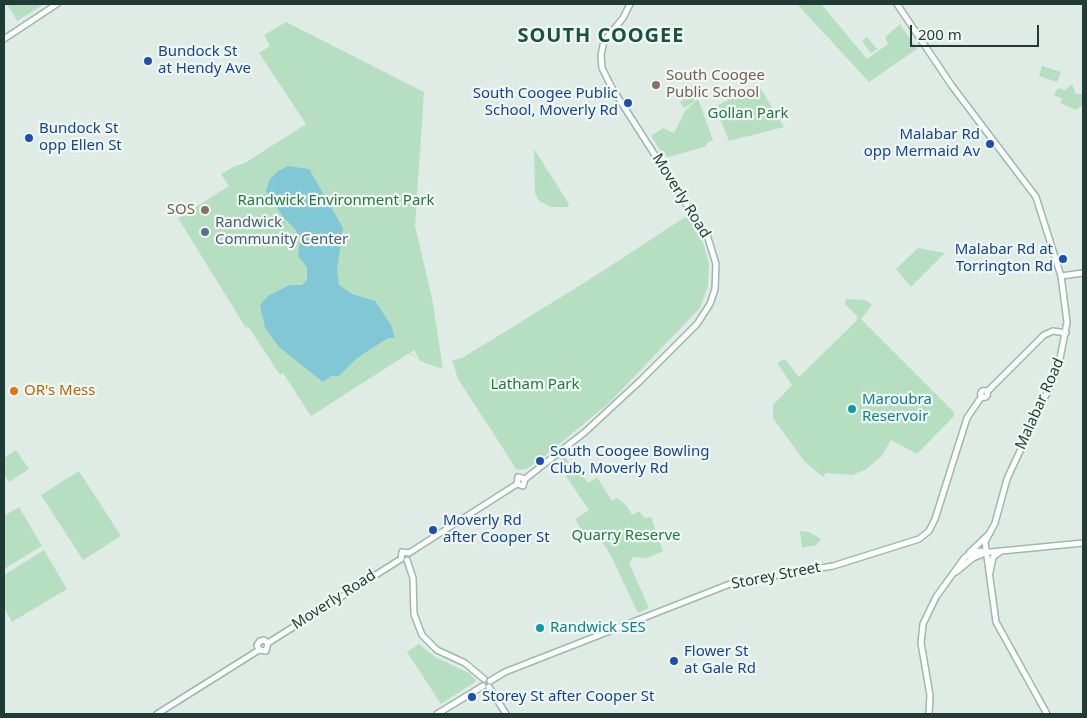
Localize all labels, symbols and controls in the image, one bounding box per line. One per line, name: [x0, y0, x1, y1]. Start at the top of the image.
scale bar: [912, 15, 1041, 47]
district label: SOUTH COOGEE: [516, 24, 686, 48]
text: 200 m: [918, 24, 962, 44]
place label: Bundock St at Hendy Ave: [158, 43, 251, 78]
marker: Bundock St at Hendy Ave: [142, 55, 154, 67]
place label: South Coogee Public School: [666, 67, 765, 102]
marker: South Coogee Public School: [650, 79, 662, 91]
place label: South Coogee Public School, Moverly Rd: [473, 85, 618, 120]
marker: South Coogee Public School, Moverly Rd: [622, 97, 634, 109]
park label: Gollan Park: [707, 105, 789, 123]
place label: Bundock St opp Ellen St: [39, 120, 122, 155]
place label: Malabar Rd opp Mermaid Av: [864, 126, 980, 161]
marker: Bundock St opp Ellen St: [23, 132, 35, 144]
marker: Malabar Rd opp Mermaid Av: [984, 138, 996, 150]
street label: Moverly Road: [648, 150, 714, 242]
park label: Randwick Environment Park: [237, 192, 435, 210]
place label: SOS: [167, 201, 195, 219]
marker: SOS: [199, 204, 211, 216]
place label: Randwick Community Center: [215, 214, 348, 249]
marker: Randwick Community Center: [199, 226, 211, 238]
place label: Malabar Rd at Torrington Rd: [955, 241, 1053, 276]
marker: Malabar Rd at Torrington Rd: [1057, 253, 1069, 265]
street label: Malabar Road: [1012, 356, 1068, 452]
park label: Latham Park: [491, 376, 579, 394]
place label: OR's Mess: [24, 382, 95, 400]
marker: OR's Mess: [8, 385, 20, 397]
place label: Maroubra Reservoir: [862, 391, 932, 426]
marker: Maroubra Reservoir: [846, 403, 858, 415]
place label: South Coogee Bowling Club, Moverly Rd: [550, 443, 709, 478]
marker: South Coogee Bowling Club, Moverly Rd: [534, 455, 546, 467]
place label: Moverly Rd after Cooper St: [443, 512, 550, 547]
marker: Moverly Rd after Cooper St: [427, 524, 439, 536]
park label: Quarry Reserve: [571, 527, 681, 545]
street label: Storey Street: [730, 559, 822, 593]
street label: Moverly Road: [289, 566, 379, 634]
place label: Randwick SES: [550, 619, 646, 637]
marker: Randwick SES: [534, 622, 546, 634]
place label: Flower St at Gale Rd: [684, 643, 756, 678]
marker: Flower St at Gale Rd: [668, 655, 680, 667]
place label: Storey St after Cooper St: [482, 688, 654, 706]
marker: Storey St after Cooper St: [466, 691, 478, 703]

